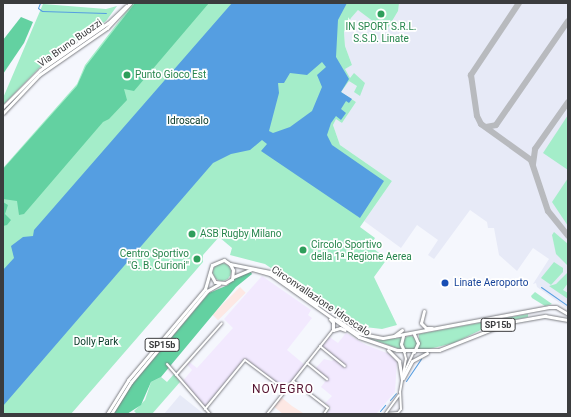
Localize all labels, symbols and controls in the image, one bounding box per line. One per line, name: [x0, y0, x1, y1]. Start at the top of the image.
marker: IN SPORT S.R.L. S.S.D. Linate: [376, 9, 386, 19]
street label: Via Bruno Buozzi: [36, 16, 104, 70]
place label: IN SPORT S.R.L. S.S.D. Linate: [345, 20, 417, 44]
place label: Punto Gioco Est: [135, 69, 206, 81]
marker: Punto Gioco Est: [122, 70, 132, 80]
park label: Idroscalo: [167, 115, 209, 127]
place label: ASB Rugby Milano: [200, 228, 281, 240]
marker: ASB Rugby Milano: [187, 229, 197, 239]
place label: Circolo Sportivo della 1ª Regione Aerea: [311, 238, 412, 262]
marker: Circolo Sportivo della 1ª Regione Aerea: [298, 245, 308, 255]
place label: Centro Sportivo "G. B. Curioni": [120, 247, 189, 270]
marker: Centro Sportivo "G. B. Curioni": [192, 254, 202, 264]
street label: Circonvallazione Idroscalo: [269, 263, 373, 339]
marker: Linate Aeroporto: [439, 277, 451, 289]
place label: Linate Aeroporto: [454, 277, 528, 289]
road number: SP15b: [480, 318, 516, 332]
park label: Dolly Park: [74, 336, 118, 348]
road number: SP15b: [144, 338, 180, 352]
district label: NOVEGRO: [252, 383, 314, 397]

